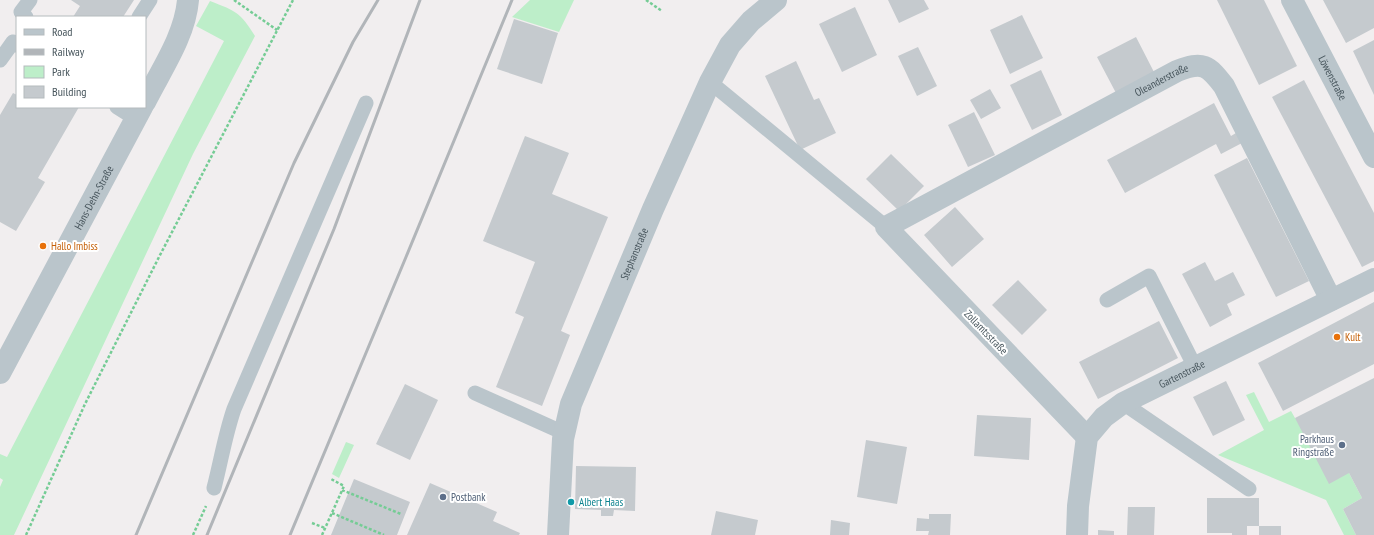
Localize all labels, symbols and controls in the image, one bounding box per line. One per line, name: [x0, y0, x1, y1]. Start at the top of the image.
legend: [16, 16, 146, 108]
text: Road: [52, 24, 72, 39]
text: Railway: [52, 44, 85, 59]
street label: Löwenstraße: [1315, 53, 1350, 103]
street label: Oleanderstraße: [1132, 60, 1190, 100]
text: Park: [52, 64, 70, 79]
text: Building: [52, 84, 87, 99]
street label: Hans-Dehn-Straße: [71, 163, 117, 232]
street label: Stephanstraße: [617, 225, 651, 282]
place label: Hallo Imbiss: [51, 239, 98, 253]
marker: Hallo Imbiss: [38, 241, 48, 251]
street label: Zollamtsstraße: [961, 307, 1011, 358]
place label: Kult: [1345, 330, 1361, 344]
marker: Kult: [1332, 332, 1342, 342]
street label: Gartenstraße: [1156, 357, 1207, 391]
place label: Parkhaus Ringstraße: [1293, 432, 1334, 459]
marker: Parkhaus Ringstraße: [1337, 440, 1347, 450]
place label: Postbank: [451, 490, 486, 504]
marker: Postbank: [438, 492, 448, 502]
place label: Albert Haas: [579, 495, 623, 509]
marker: Albert Haas: [566, 497, 576, 507]

